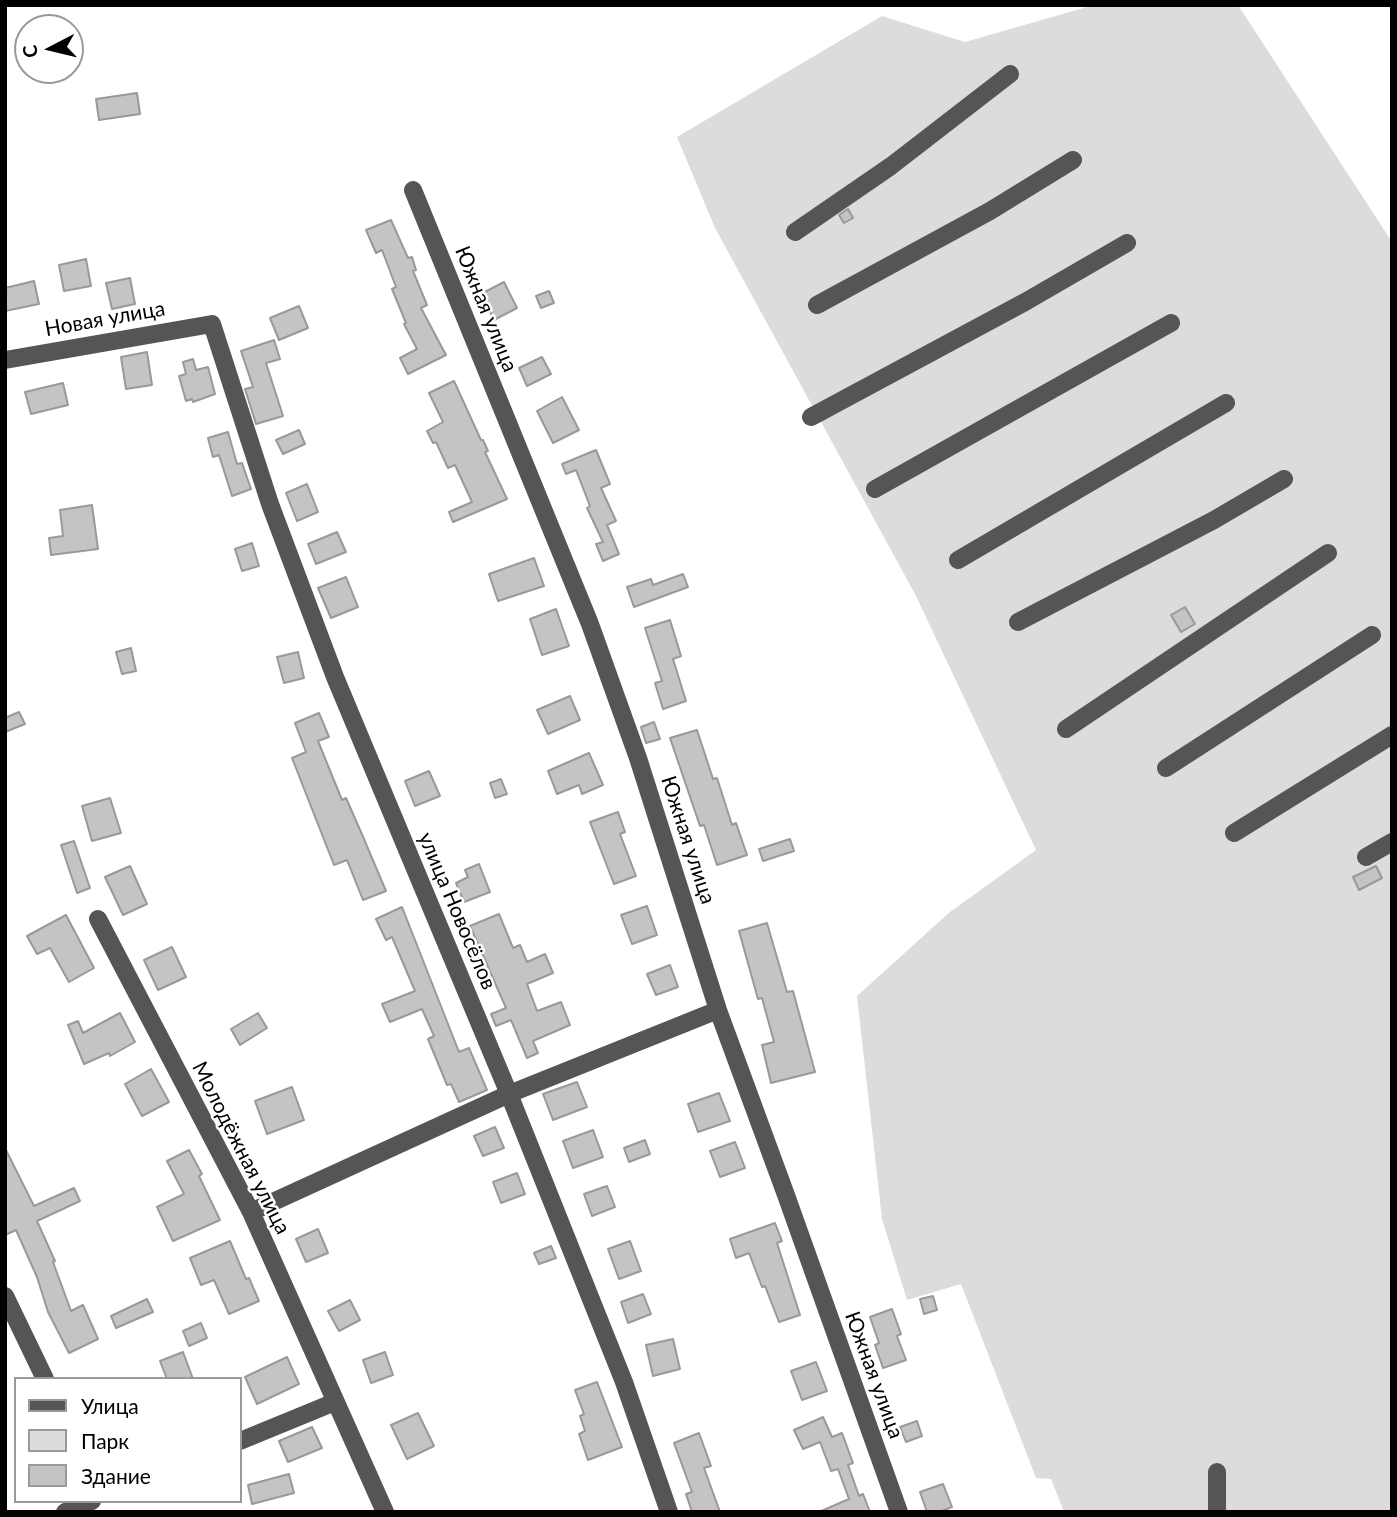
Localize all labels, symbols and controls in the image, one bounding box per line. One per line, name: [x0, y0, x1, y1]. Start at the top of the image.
north arrow: [14, 14, 84, 84]
text: С: [17, 44, 42, 59]
street label: Южная улица: [449, 242, 523, 376]
street label: Новая улица: [43, 296, 167, 342]
street label: Южная улица: [655, 773, 721, 907]
street label: улица Новосёлов: [413, 829, 501, 993]
street label: Молодёжная улица: [187, 1058, 295, 1238]
street label: Южная улица: [839, 1308, 909, 1442]
legend: [14, 1377, 242, 1503]
text: Улица: [81, 1393, 139, 1418]
text: Парк: [81, 1428, 129, 1453]
text: Здание: [81, 1463, 151, 1488]

